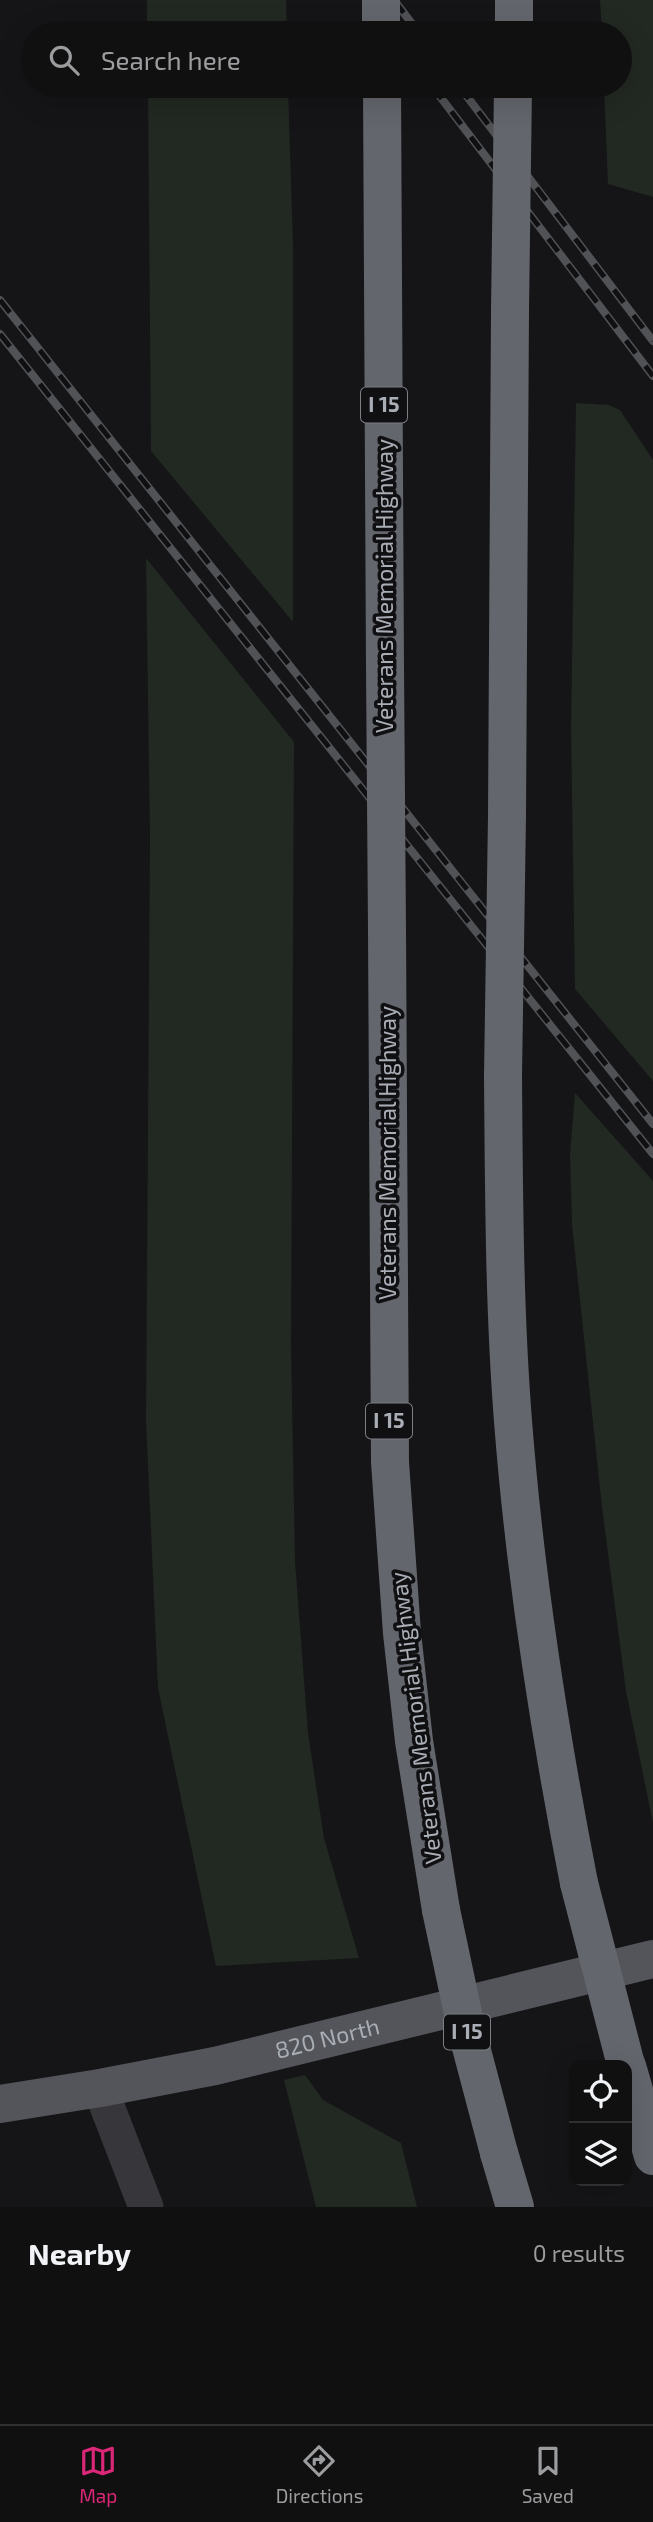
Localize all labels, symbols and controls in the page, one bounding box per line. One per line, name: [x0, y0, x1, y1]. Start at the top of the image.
search box: [21, 21, 632, 98]
icon: search: [45, 41, 83, 79]
text: Search here: [101, 44, 241, 75]
road number: I 15: [361, 388, 407, 422]
street label: Veterans Memorial Highway: [370, 439, 398, 733]
street label: Veterans Memorial Highway: [373, 1006, 401, 1300]
road number: I 15: [366, 1404, 412, 1438]
street label: Veterans Memorial Highway: [383, 1570, 447, 1866]
street label: 820 North: [272, 2011, 382, 2064]
road number: I 15: [444, 2014, 490, 2050]
map controls: [569, 2060, 632, 2186]
button: locate: [569, 2060, 632, 2123]
button: layers: [569, 2123, 632, 2186]
text: Nearby: [28, 2235, 131, 2271]
text: 0 results: [533, 2239, 625, 2267]
tab: Map: [79, 2442, 117, 2507]
tab: Directions: [276, 2442, 363, 2507]
tab: Saved: [522, 2442, 574, 2507]

